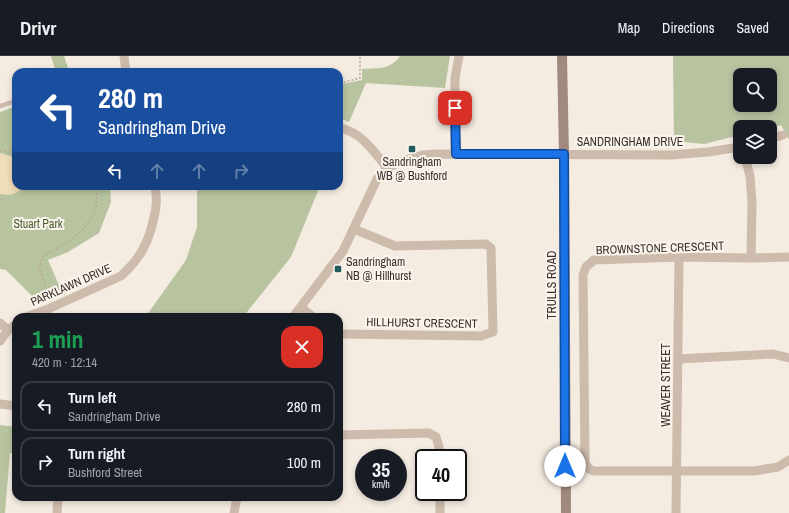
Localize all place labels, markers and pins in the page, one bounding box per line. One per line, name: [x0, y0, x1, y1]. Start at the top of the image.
pin: [438, 91, 472, 125]
marker: Sandringham WB @ Bushford: [407, 144, 417, 154]
place label: Sandringham WB @ Bushford: [377, 154, 447, 184]
place label: Sandringham NB @ Hillhurst: [346, 254, 411, 284]
marker: Sandringham NB @ Hillhurst: [333, 264, 343, 274]

